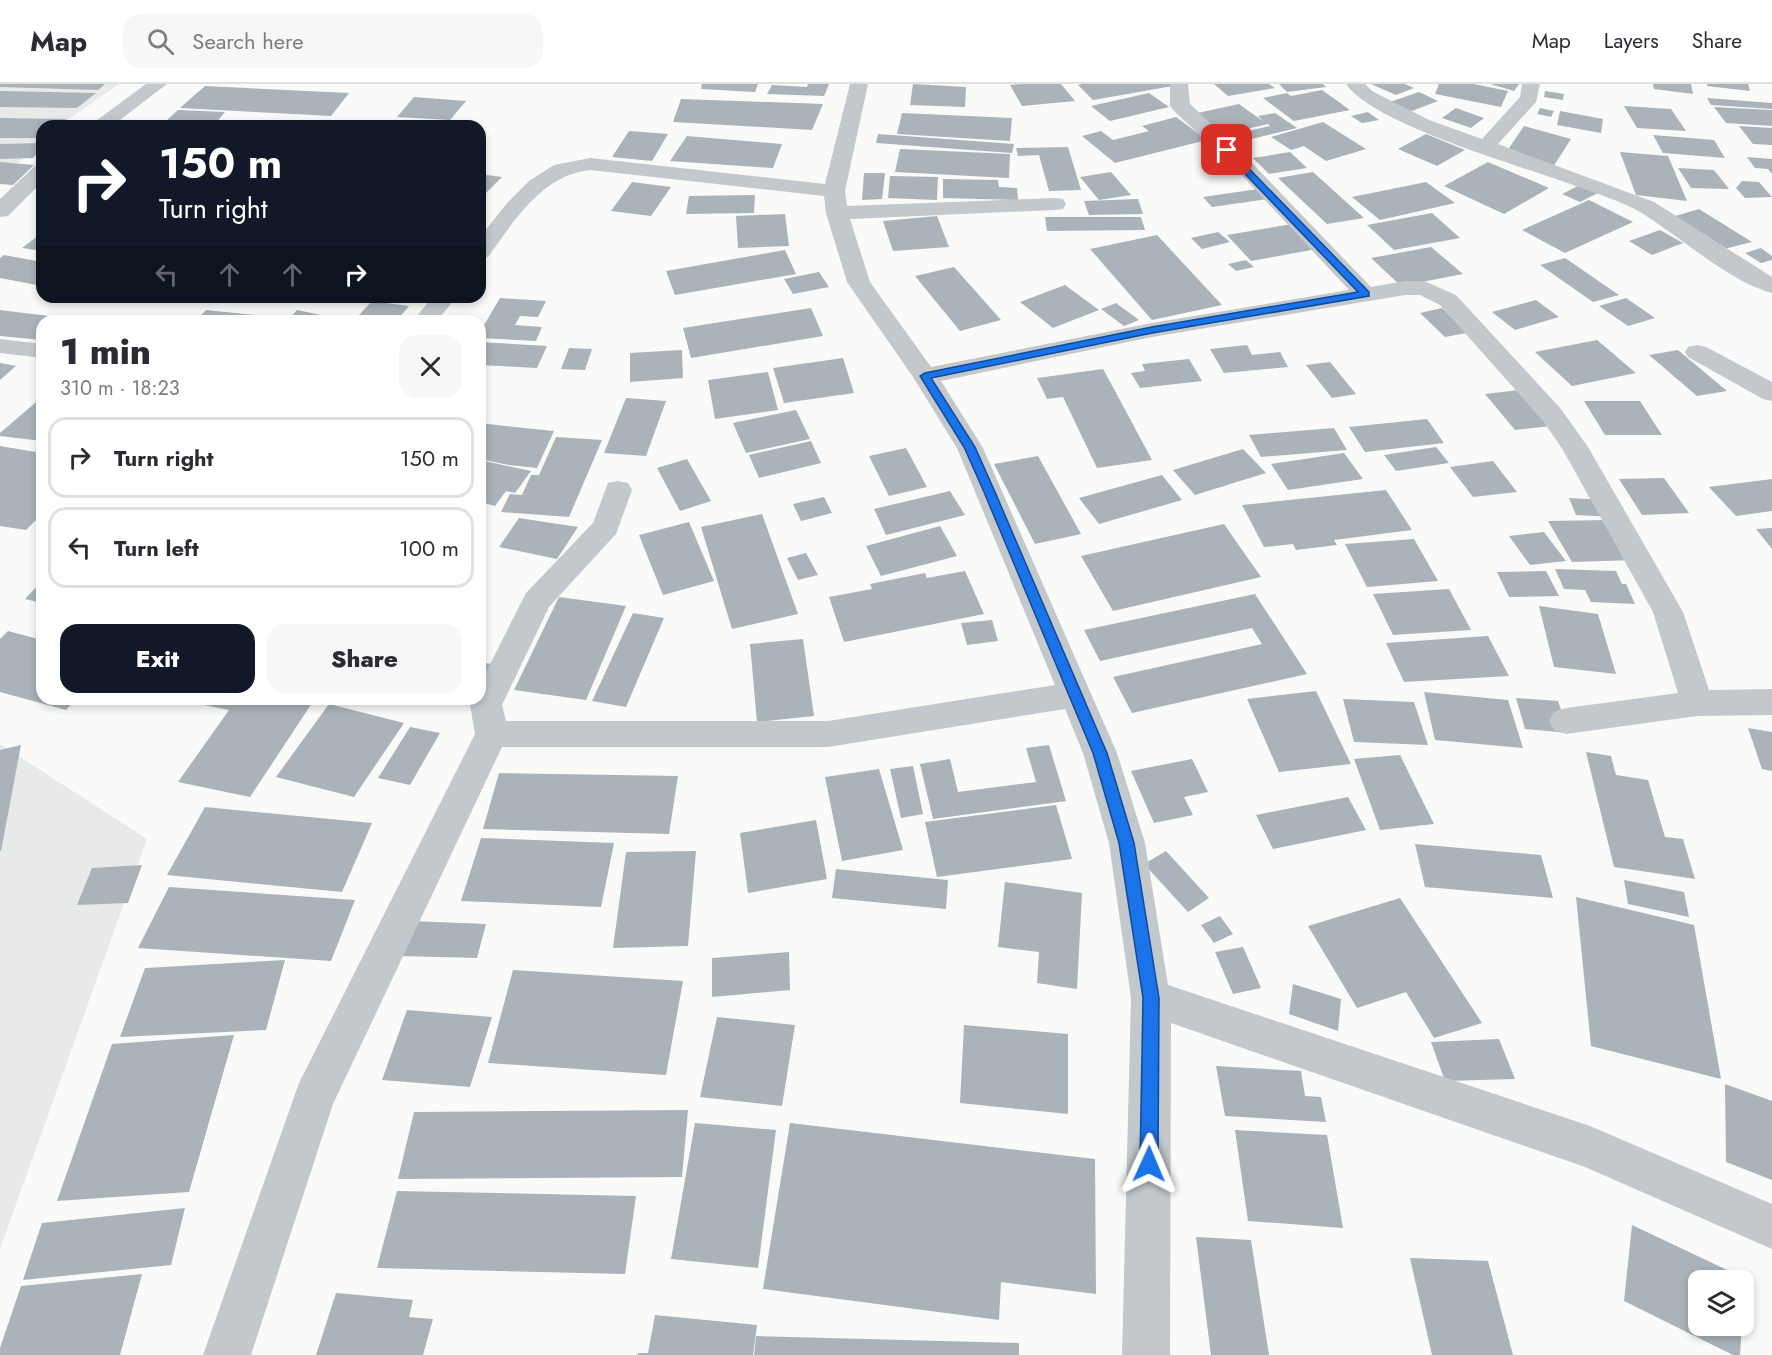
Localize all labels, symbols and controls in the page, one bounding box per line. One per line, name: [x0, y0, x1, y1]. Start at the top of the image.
search box: [123, 14, 543, 68]
text: Map: [30, 21, 87, 62]
icon: search: [144, 25, 177, 58]
text: Search here: [192, 25, 304, 57]
text: Map: [1532, 26, 1571, 56]
text: Layers: [1604, 26, 1659, 56]
text: Share: [1692, 26, 1742, 56]
pin: [1201, 124, 1252, 175]
text: 150 m: [159, 133, 282, 194]
icon: arrive: [1210, 133, 1243, 166]
icon: right: [60, 144, 138, 222]
text: Turn right: [159, 189, 267, 228]
icon: left: [150, 258, 183, 291]
icon: ahead: [213, 258, 246, 291]
icon: ahead: [276, 258, 309, 291]
icon: right: [339, 258, 372, 291]
text: 1 min: [60, 325, 151, 377]
button: close: [399, 335, 462, 398]
text: 310 m · 18:23: [60, 374, 180, 403]
icon: right: [63, 441, 96, 474]
text: Turn right: [114, 442, 214, 474]
text: 150 m: [400, 442, 459, 474]
icon: left: [63, 531, 96, 564]
text: Turn left: [114, 532, 199, 564]
text: 100 m: [399, 532, 459, 564]
button: Exit: [60, 624, 255, 693]
button: Share: [267, 624, 462, 693]
position arrow: [1117, 1132, 1181, 1196]
map controls: [1688, 1270, 1754, 1336]
button: layers: [1688, 1270, 1754, 1336]

